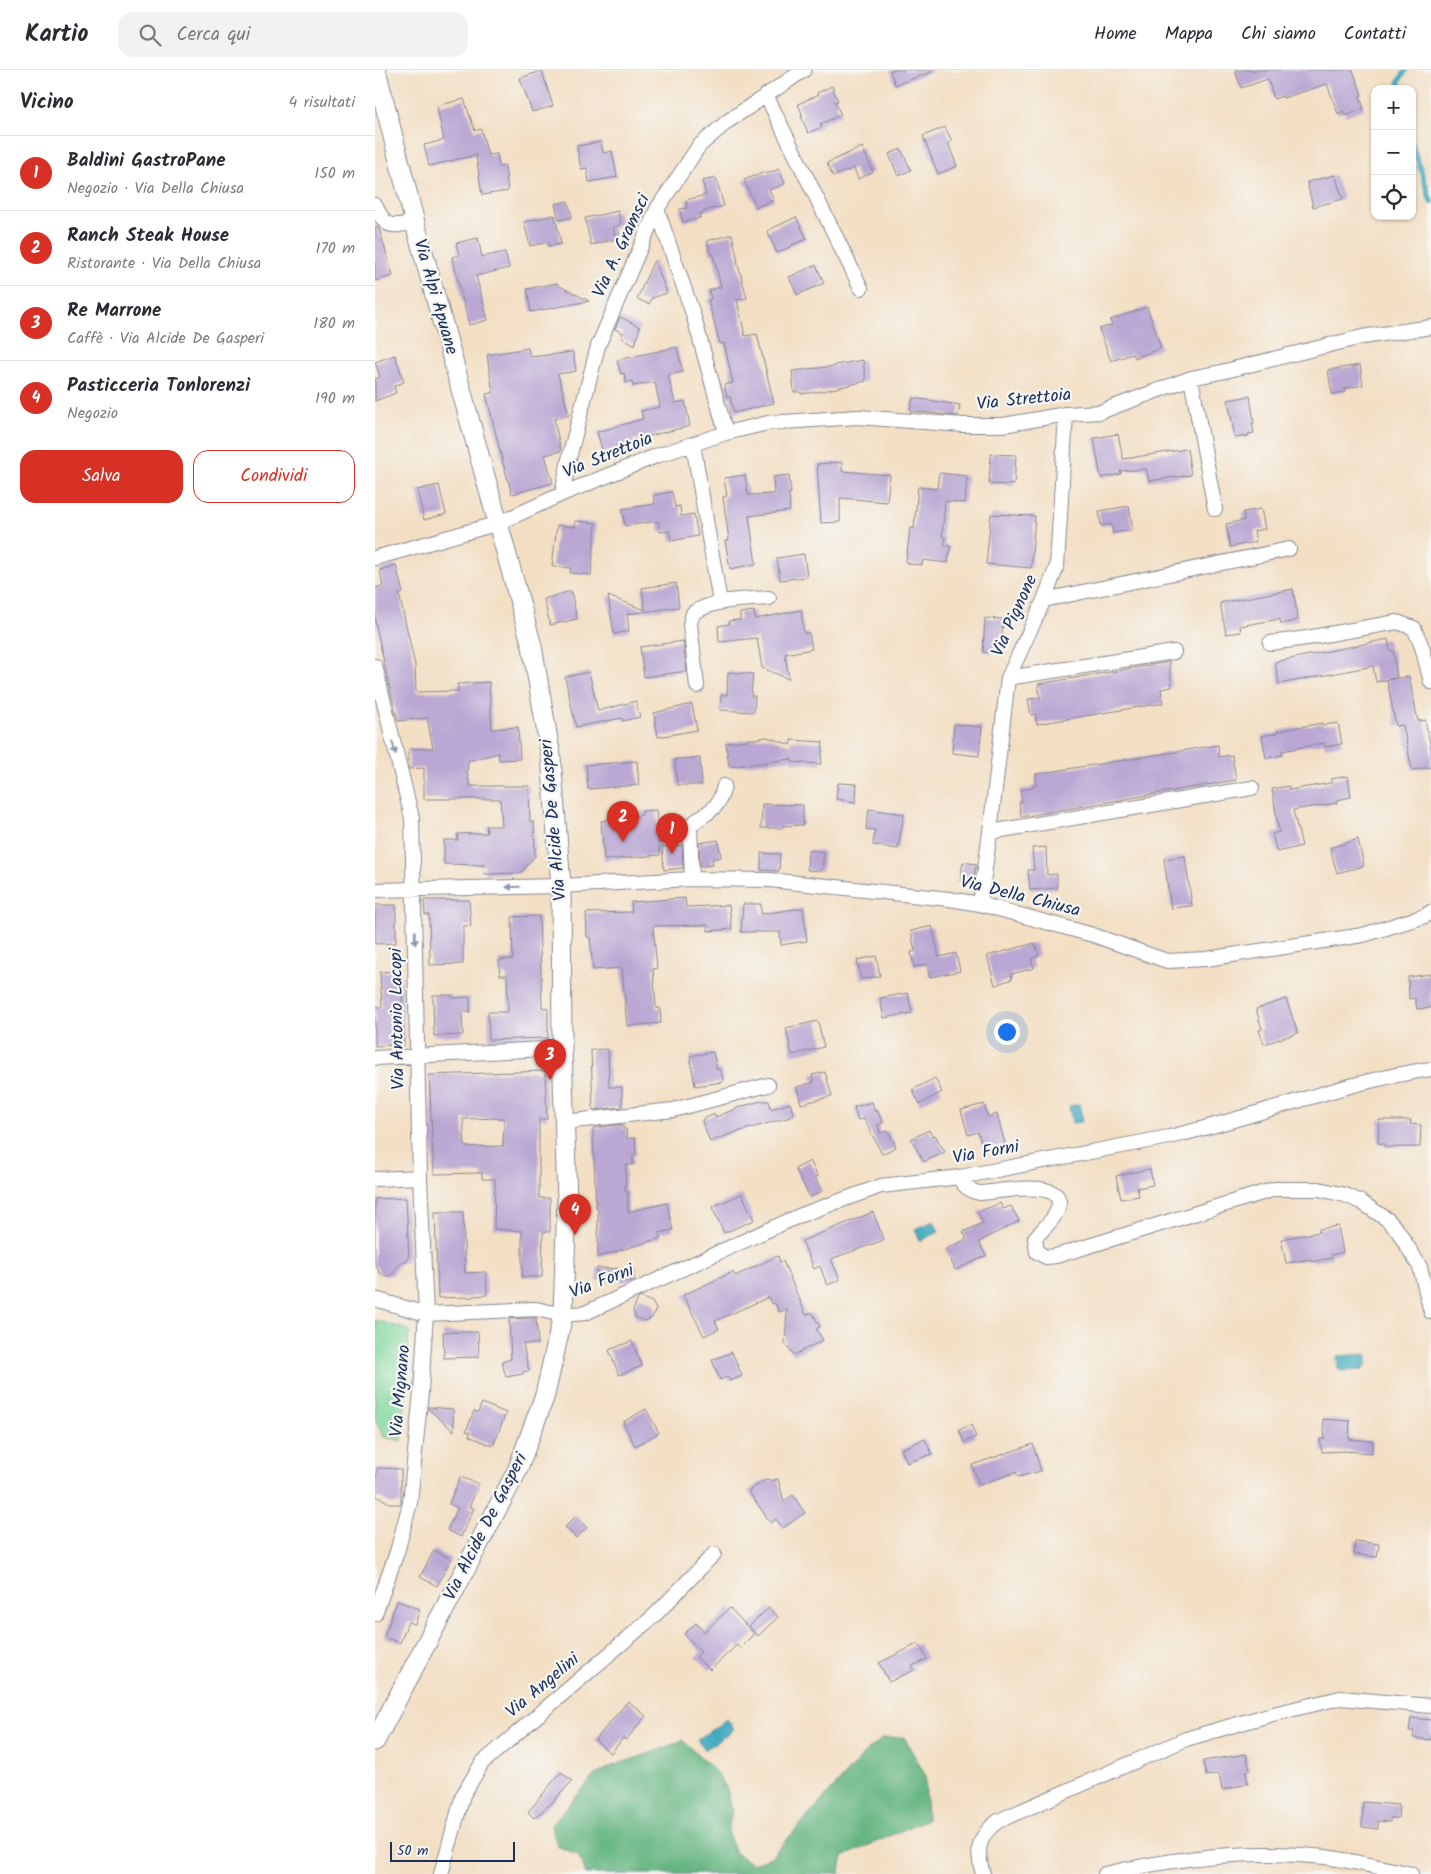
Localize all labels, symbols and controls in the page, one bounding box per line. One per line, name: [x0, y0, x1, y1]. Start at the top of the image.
search box: [118, 12, 468, 57]
text: Kartio: [25, 15, 88, 54]
text: Cerca qui: [176, 20, 250, 50]
text: Home: [1094, 20, 1137, 49]
text: Mappa: [1165, 20, 1213, 49]
text: Chi siamo: [1241, 20, 1316, 49]
text: Contatti: [1344, 20, 1406, 49]
icon: search: [136, 21, 164, 49]
map controls: [1371, 85, 1416, 220]
button: +: [1371, 85, 1416, 130]
text: Vicino: [20, 86, 74, 119]
text: 4 risultati: [289, 90, 355, 115]
button: −: [1371, 130, 1416, 175]
text: Baldini GastroPane: [67, 146, 226, 176]
text: 1: [34, 161, 38, 186]
text: 150 m: [314, 161, 355, 186]
button: locate: [1371, 175, 1416, 220]
text: Negozio · Via Della Chiusa: [67, 176, 244, 201]
street label: Via A. Gramsci: [585, 189, 659, 303]
text: Ranch Steak House: [67, 221, 229, 251]
text: 2: [31, 236, 41, 261]
text: 170 m: [315, 236, 355, 261]
street label: Via Alpi Apuane: [405, 236, 465, 358]
text: Ristorante · Via Della Chiusa: [67, 251, 261, 276]
text: Re Marrone: [67, 296, 161, 326]
text: 3: [32, 311, 40, 336]
text: 180 m: [313, 311, 355, 336]
text: Caffè · Via Alcide De Gasperi: [67, 326, 264, 351]
text: Pasticceria Tonlorenzi: [67, 371, 250, 401]
street label: Via Strettoia: [975, 381, 1073, 419]
text: 4: [32, 386, 40, 411]
text: 190 m: [315, 386, 355, 411]
text: Negozio: [67, 401, 118, 426]
street label: Via Strettoia: [559, 425, 657, 487]
button: Salva: [20, 450, 183, 503]
button: Condividi: [193, 450, 355, 503]
street label: Via Pignone: [984, 570, 1046, 662]
street label: Via Alcide De Gasperi: [532, 737, 576, 902]
one-way arrow: [391, 740, 399, 755]
pin: 2: [607, 801, 639, 842]
pin: 1: [656, 813, 688, 854]
street label: Via Della Chiusa: [957, 868, 1083, 926]
one-way arrow: [504, 883, 520, 891]
one-way arrow: [411, 930, 419, 946]
street label: Via Antonio Lacopi: [382, 947, 414, 1090]
your location: [994, 1019, 1020, 1045]
pin: 3: [534, 1039, 566, 1080]
street label: Via Forni: [951, 1133, 1022, 1173]
pin: 4: [559, 1194, 591, 1235]
street label: Via Forni: [566, 1256, 639, 1308]
street label: Via Mignano: [383, 1344, 419, 1438]
street label: Via Alcide De Gasperi: [436, 1447, 536, 1606]
street label: Via Angelini: [499, 1646, 587, 1726]
scale bar: [390, 1839, 515, 1862]
text: 50 m: [397, 1840, 428, 1862]

